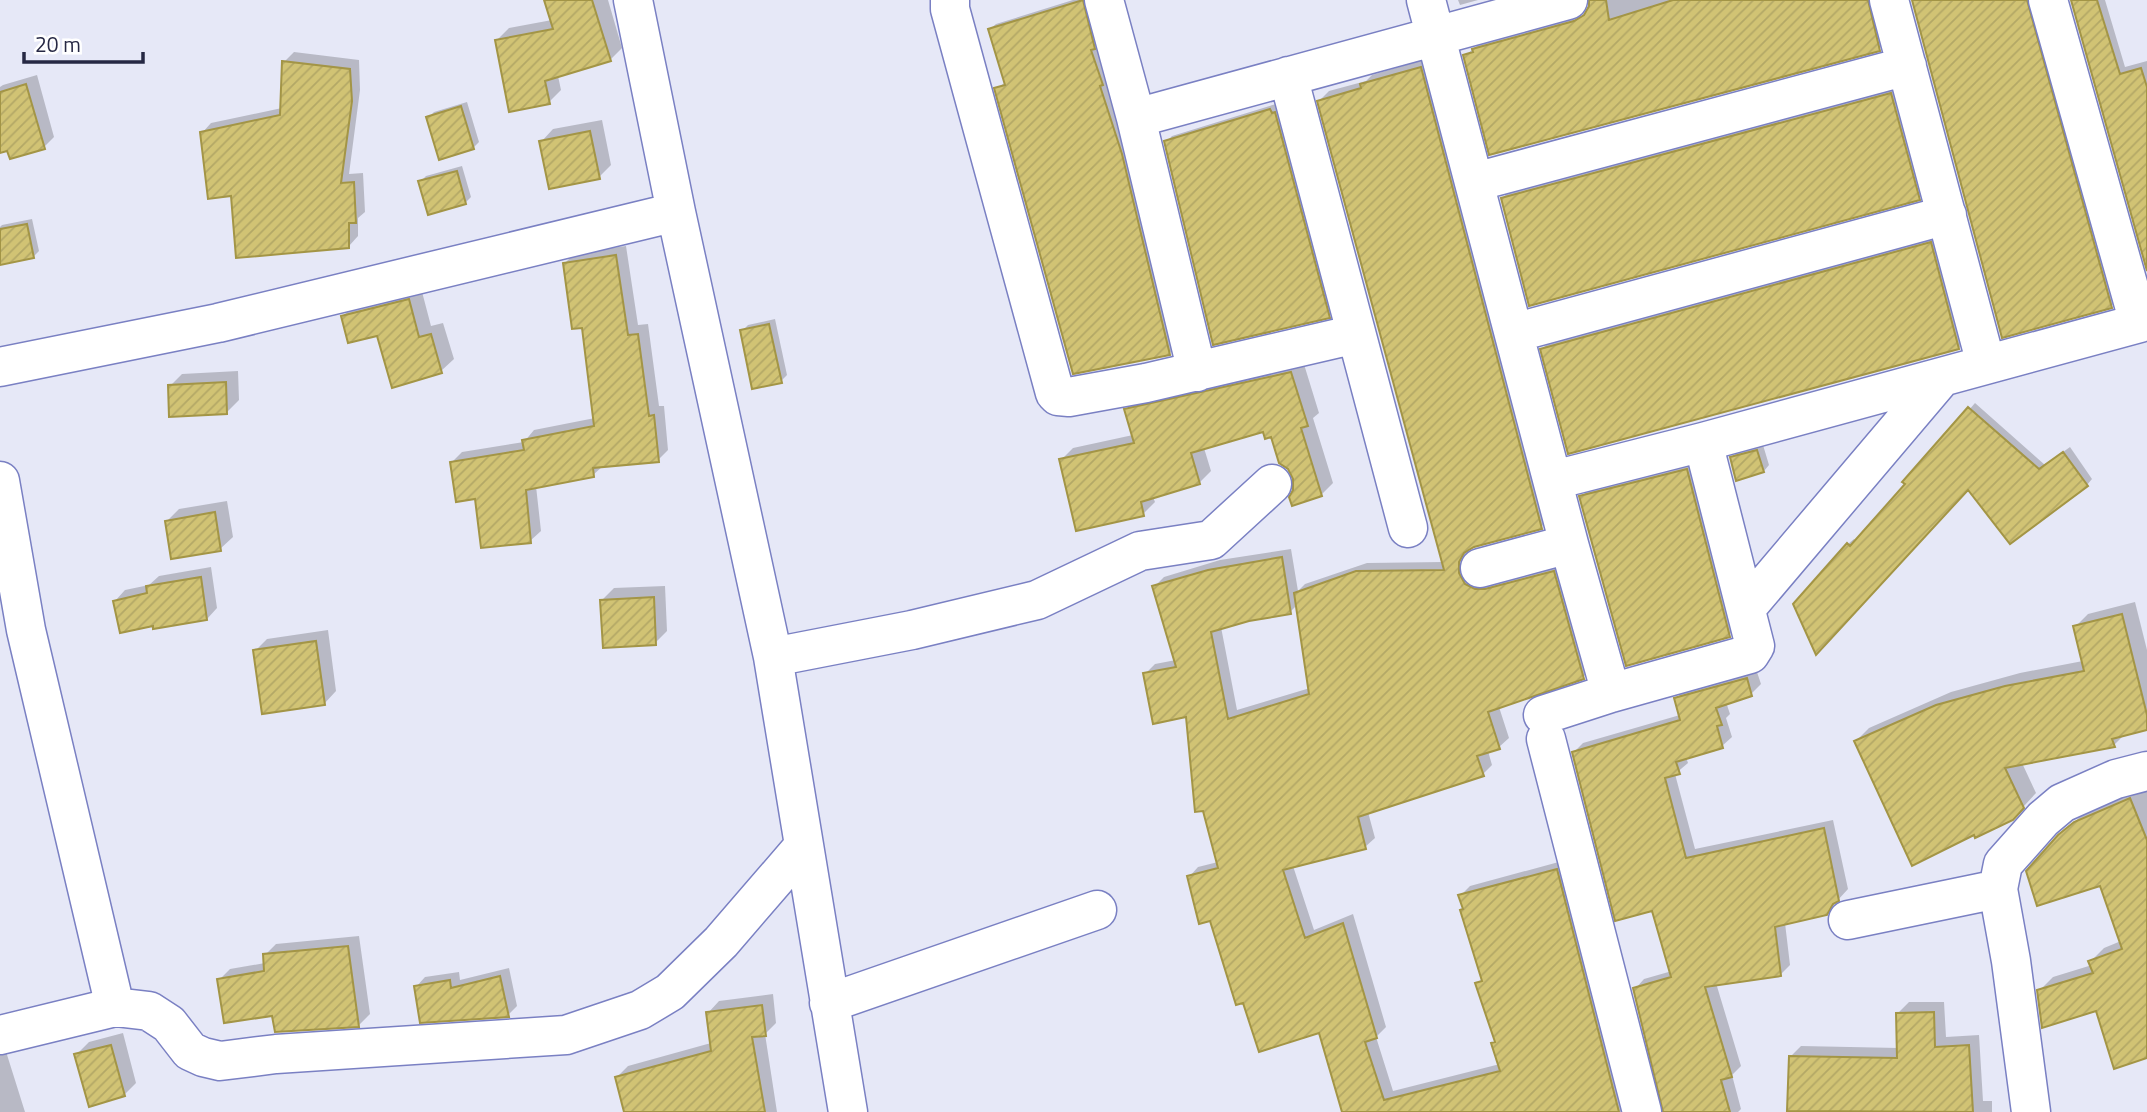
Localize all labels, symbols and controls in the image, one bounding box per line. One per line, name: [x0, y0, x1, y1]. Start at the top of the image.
scale bar: [24, 21, 144, 65]
text: 20 m: [35, 28, 81, 60]

